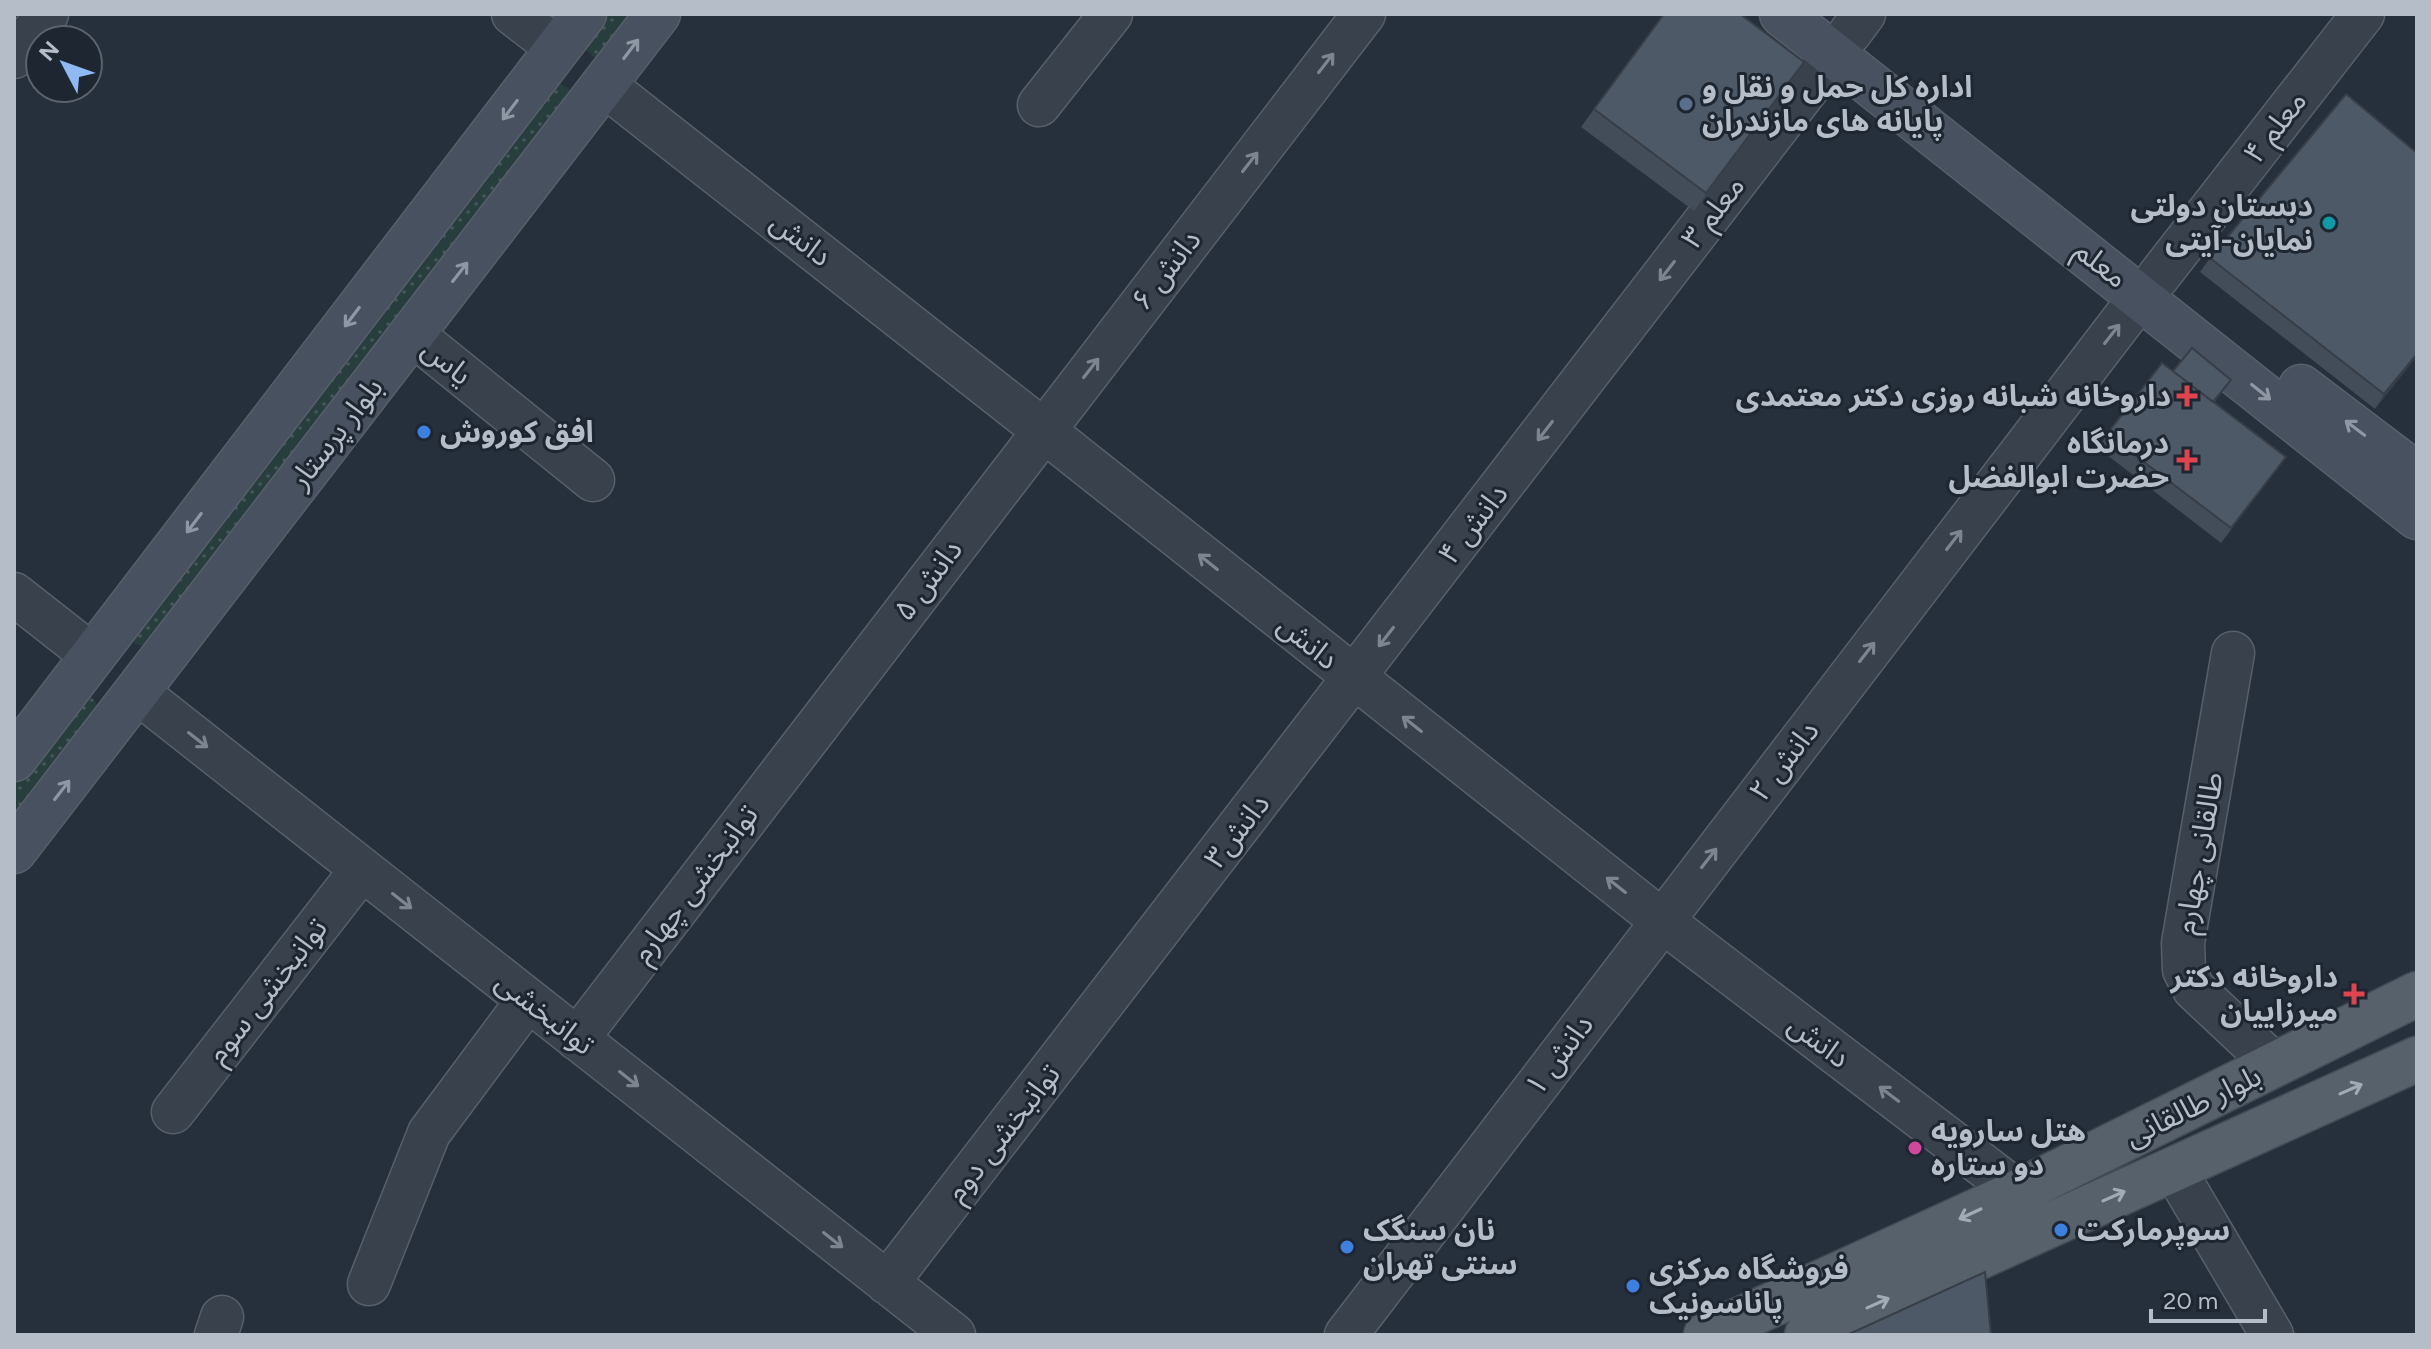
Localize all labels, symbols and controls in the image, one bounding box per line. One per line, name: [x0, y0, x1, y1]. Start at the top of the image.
north arrow: [24, 24, 104, 104]
text: N: [34, 36, 65, 66]
one-way arrow: [622, 39, 639, 60]
one-way arrow: [1318, 53, 1335, 74]
place label: اداره کل حمل و نقل و پایانه های مازندران: [1702, 68, 1972, 141]
street label: معلم ۴: [2235, 83, 2318, 173]
marker: اداره کل حمل و نقل و پایانه های مازندران: [1677, 95, 1695, 113]
one-way arrow: [501, 99, 518, 120]
one-way arrow: [1241, 152, 1258, 173]
street label: معلم ۳: [1673, 168, 1756, 258]
place label: دبستان دولتی نمایان-آیتی: [2131, 187, 2313, 258]
street label: دانش: [763, 203, 839, 274]
marker: دبستان دولتی نمایان-آیتی: [2320, 214, 2338, 232]
street label: دانش ۶: [1123, 222, 1209, 317]
street label: معلم: [2064, 231, 2135, 300]
one-way arrow: [1659, 260, 1676, 281]
one-way arrow: [451, 262, 468, 283]
one-way arrow: [344, 306, 361, 327]
one-way arrow: [2104, 324, 2121, 345]
street label: یاس: [415, 330, 480, 393]
one-way arrow: [1082, 358, 1099, 379]
street label: بلوار پرستار: [280, 370, 392, 497]
place label: داروخانه شبانه روزی دکتر معتمدی: [1735, 377, 2171, 414]
one-way arrow: [2250, 383, 2271, 401]
marker: داروخانه شبانه روزی دکتر معتمدی: [2178, 387, 2196, 405]
place label: افق کوروش: [440, 413, 594, 450]
one-way arrow: [2345, 419, 2366, 436]
one-way arrow: [1536, 420, 1553, 441]
marker: افق کوروش: [415, 423, 433, 441]
place label: درمانگاه حضرت ابوالفضل: [1948, 424, 2169, 495]
marker: درمانگاه حضرت ابوالفضل: [2176, 449, 2198, 471]
street label: دانش ۴: [1430, 476, 1516, 571]
one-way arrow: [186, 512, 203, 533]
one-way arrow: [1945, 530, 1962, 551]
street label: دانش ۵: [885, 532, 970, 628]
one-way arrow: [1198, 553, 1219, 570]
street label: دانش: [1270, 606, 1346, 677]
one-way arrow: [1377, 626, 1395, 647]
one-way arrow: [1859, 642, 1876, 663]
street label: دانش ٢: [1741, 713, 1827, 808]
one-way arrow: [1402, 715, 1423, 732]
one-way arrow: [187, 731, 208, 749]
street label: طالقانی چهارم: [2166, 769, 2235, 938]
one-way arrow: [53, 780, 70, 801]
street label: دانش٣: [1196, 786, 1277, 875]
street label: توانبخشی چهارم: [623, 797, 769, 973]
one-way arrow: [1700, 848, 1717, 870]
one-way arrow: [1606, 876, 1627, 893]
one-way arrow: [391, 892, 412, 910]
street label: توانبخشی سوم: [198, 910, 338, 1073]
place label: داروخانه دکتر میرزاییان: [2168, 958, 2338, 1029]
street label: توانبخشی: [488, 963, 602, 1063]
marker: داروخانه دکتر میرزاییان: [2345, 985, 2363, 1003]
street label: دانش: [1781, 1005, 1857, 1076]
street label: دانش ١: [1516, 1007, 1601, 1103]
street label: توانبخشی دوم: [937, 1056, 1071, 1212]
street label: بلوار طالقانی: [2118, 1057, 2267, 1154]
one-way arrow: [618, 1070, 639, 1088]
one-way arrow: [2339, 1080, 2363, 1095]
one-way arrow: [1879, 1086, 1900, 1103]
place label: هتل سارویه دو ستاره: [1931, 1112, 2086, 1183]
marker: هتل سارویه دو ستاره: [1906, 1139, 1924, 1157]
one-way arrow: [2102, 1187, 2126, 1202]
one-way arrow: [1959, 1207, 1983, 1222]
place label: نان سنگک سنتی تهران: [1363, 1211, 1518, 1282]
place label: سوپرمارکت: [2077, 1211, 2230, 1250]
marker: سوپرمارکت: [2052, 1221, 2070, 1239]
one-way arrow: [822, 1231, 843, 1249]
marker: نان سنگک سنتی تهران: [1338, 1238, 1356, 1256]
place label: فروشگاه مرکزی پاناسونیک: [1649, 1250, 1849, 1323]
scale bar: [2151, 1273, 2265, 1323]
marker: فروشگاه مرکزی پاناسونیک: [1624, 1277, 1642, 1295]
text: 20 m: [2163, 1286, 2218, 1315]
one-way arrow: [1865, 1295, 1889, 1310]

